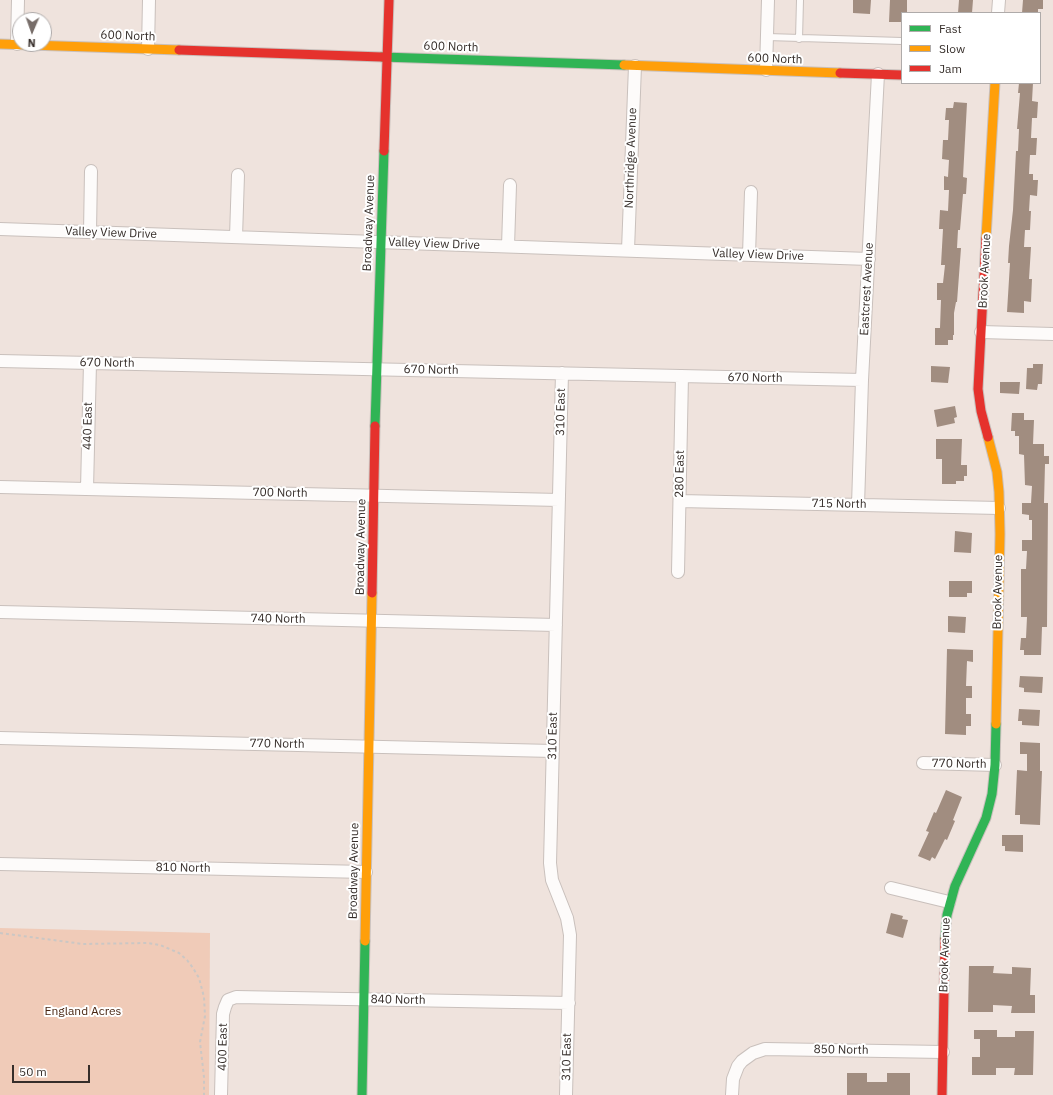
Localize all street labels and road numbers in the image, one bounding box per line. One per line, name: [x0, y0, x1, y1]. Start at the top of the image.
street label: 600 North: [100, 28, 156, 44]
street label: 600 North: [423, 39, 479, 55]
street label: 600 North: [747, 51, 803, 67]
street label: Northridge Avenue: [622, 107, 640, 209]
street label: Broadway Avenue: [360, 174, 378, 272]
street label: Valley View Drive: [65, 224, 157, 242]
street label: Brook Avenue: [976, 233, 994, 309]
street label: Valley View Drive: [388, 235, 480, 253]
street label: Eastcrest Avenue: [857, 242, 877, 336]
street label: Valley View Drive: [712, 246, 804, 264]
street label: 670 North: [79, 355, 135, 371]
street label: 670 North: [403, 362, 459, 378]
street label: 670 North: [727, 370, 783, 386]
street label: 310 East: [553, 388, 569, 436]
street label: 440 East: [80, 402, 96, 450]
street label: 280 East: [672, 450, 688, 498]
street label: 700 North: [252, 485, 308, 501]
street label: 715 North: [811, 496, 867, 512]
street label: Broadway Avenue: [353, 499, 369, 595]
street label: Brook Avenue: [990, 554, 1006, 630]
street label: 740 North: [250, 611, 306, 627]
street label: 310 East: [545, 712, 561, 760]
street label: 770 North: [249, 736, 305, 752]
street label: 770 North: [931, 756, 987, 772]
street label: Broadway Avenue: [346, 823, 362, 919]
street label: 810 North: [155, 860, 211, 876]
street label: Brook Avenue: [936, 917, 954, 993]
street label: 840 North: [370, 992, 426, 1008]
street label: 400 East: [215, 1023, 231, 1071]
street label: 310 East: [559, 1033, 575, 1081]
street label: 850 North: [813, 1042, 869, 1058]

